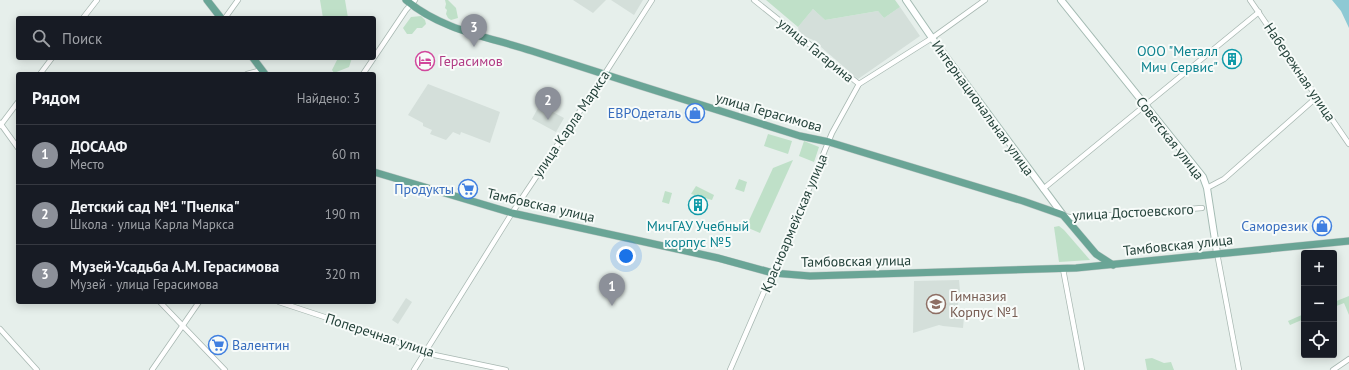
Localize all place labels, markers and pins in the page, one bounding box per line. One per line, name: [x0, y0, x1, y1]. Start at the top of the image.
pin: 3: [461, 14, 487, 47]
place label: ООО "Металл Мич Сервис": [1137, 42, 1218, 76]
building icon: ООО "Металл Мич Сервис": [1221, 48, 1243, 70]
hotel icon: Герасимов: [414, 50, 436, 72]
place label: Герасимов: [439, 52, 503, 70]
pin: 2: [535, 87, 561, 120]
shop icon: ЕВРОдеталь: [684, 102, 706, 124]
place label: ЕВРОдеталь: [608, 104, 681, 122]
supermarket icon: Продукты: [457, 178, 479, 200]
place label: Продукты: [394, 180, 454, 198]
building icon: МичГАУ Учебный корпус №5: [687, 194, 709, 216]
shop icon: Саморезик: [1311, 215, 1333, 237]
place label: МичГАУ Учебный корпус №5: [647, 217, 749, 251]
place label: Саморезик: [1241, 217, 1308, 235]
pin: 1: [599, 273, 625, 306]
place label: Гимназия Корпус №1: [950, 287, 1019, 321]
school or university icon: Гимназия Корпус №1: [925, 293, 947, 315]
supermarket icon: Валентин: [207, 334, 229, 356]
place label: Валентин: [232, 336, 290, 354]

